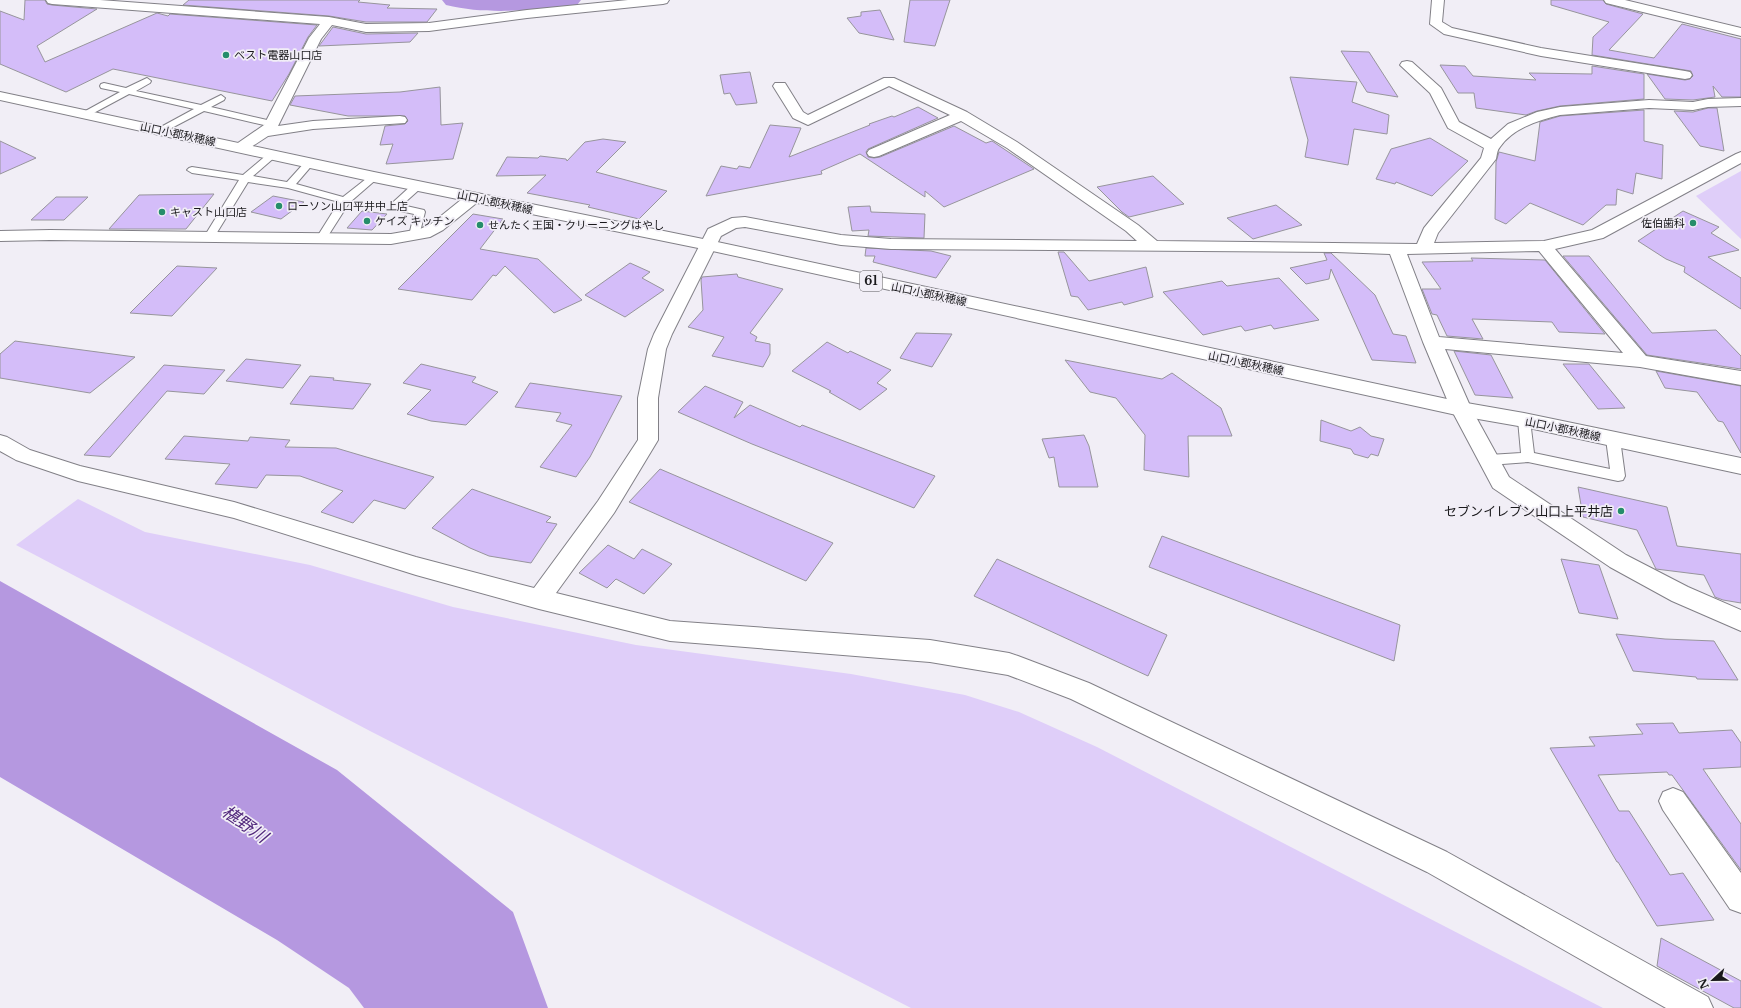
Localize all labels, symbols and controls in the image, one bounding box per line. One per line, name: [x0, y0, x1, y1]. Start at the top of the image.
place label: ベスト電器山口店: [234, 48, 322, 62]
marker: ベスト電器山口店: [221, 50, 231, 60]
street label: 山口小郡秋穂線: [139, 119, 217, 149]
street label: 山口小郡秋穂線: [456, 187, 534, 217]
place label: ローソン山口平井中上店: [287, 199, 408, 213]
marker: ローソン山口平井中上店: [274, 201, 284, 211]
place label: キャスト山口店: [170, 205, 247, 219]
marker: キャスト山口店: [157, 207, 167, 217]
place label: ケイズ キッチン: [375, 214, 455, 228]
marker: ケイズ キッチン: [362, 216, 372, 226]
place label: 佐伯歯科: [1641, 216, 1685, 230]
place label: せんたく王国・クリーニングはやし: [488, 218, 664, 232]
marker: 佐伯歯科: [1688, 218, 1698, 228]
marker: せんたく王国・クリーニングはやし: [475, 220, 485, 230]
road number: 61: [860, 271, 882, 291]
street label: 山口小郡秋穂線: [890, 279, 968, 309]
street label: 山口小郡秋穂線: [1207, 348, 1285, 378]
street label: 山口小郡秋穂線: [1524, 414, 1602, 444]
place label: セブンイレブン山口上平井店: [1444, 503, 1613, 520]
marker: セブンイレブン山口上平井店: [1616, 506, 1626, 516]
water label: 椹野川: [218, 801, 273, 849]
north arrow: [1693, 960, 1733, 1000]
text: N: [1695, 976, 1712, 991]

